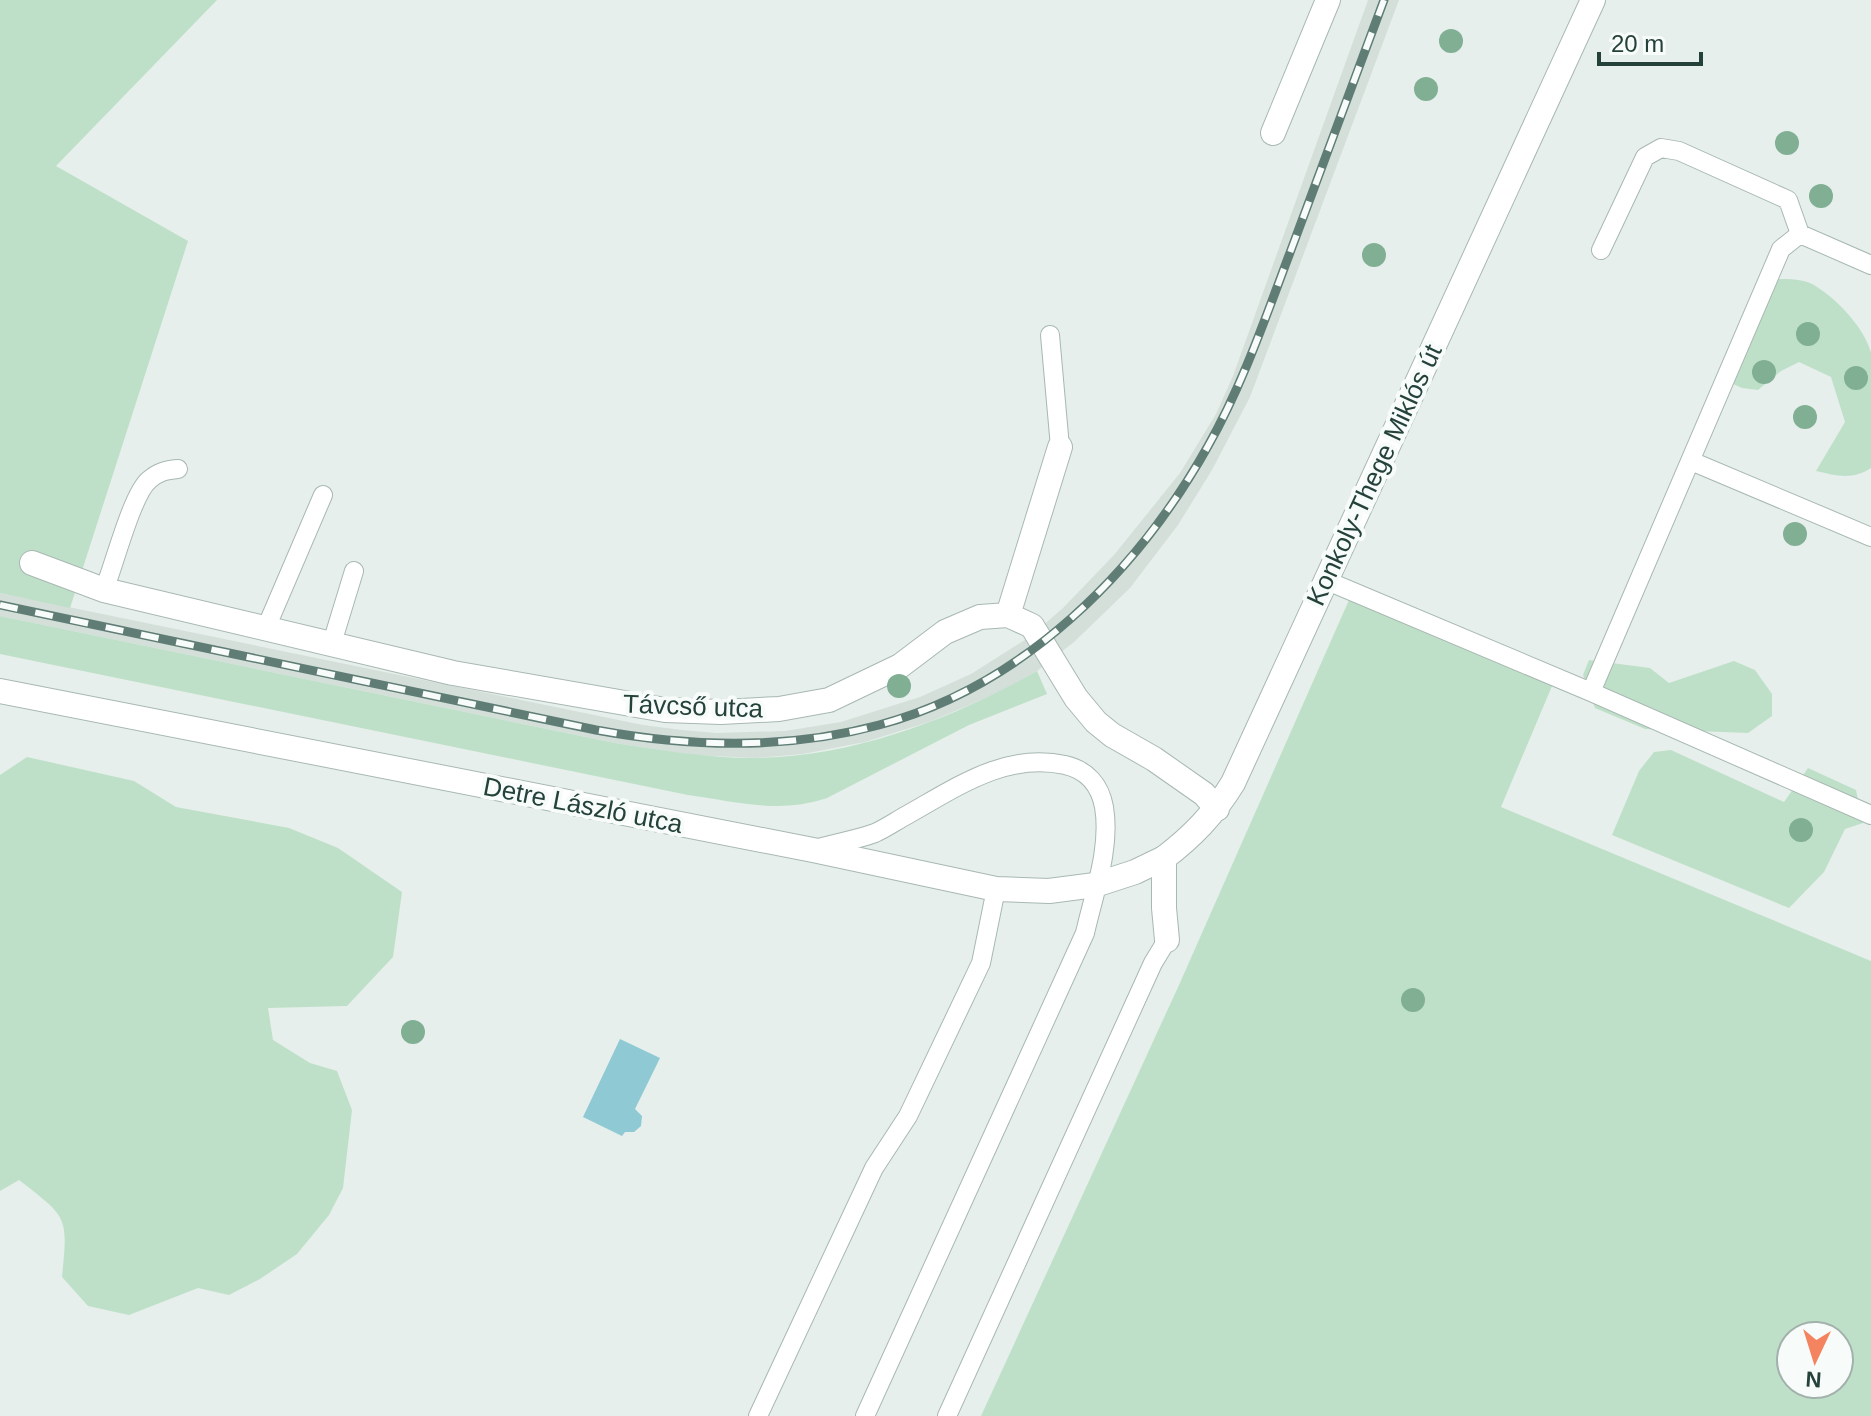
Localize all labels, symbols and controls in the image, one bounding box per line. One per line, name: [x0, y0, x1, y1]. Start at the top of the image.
scale bar: [1599, 16, 1701, 66]
text: 20 m: [1611, 30, 1664, 57]
street label: Konkoly-Thege Miklós út: [1300, 339, 1448, 610]
street label: Távcső utca: [622, 689, 764, 723]
street label: Detre László utca: [481, 771, 686, 839]
north arrow: [1775, 1320, 1855, 1400]
text: N: [1805, 1366, 1822, 1392]

